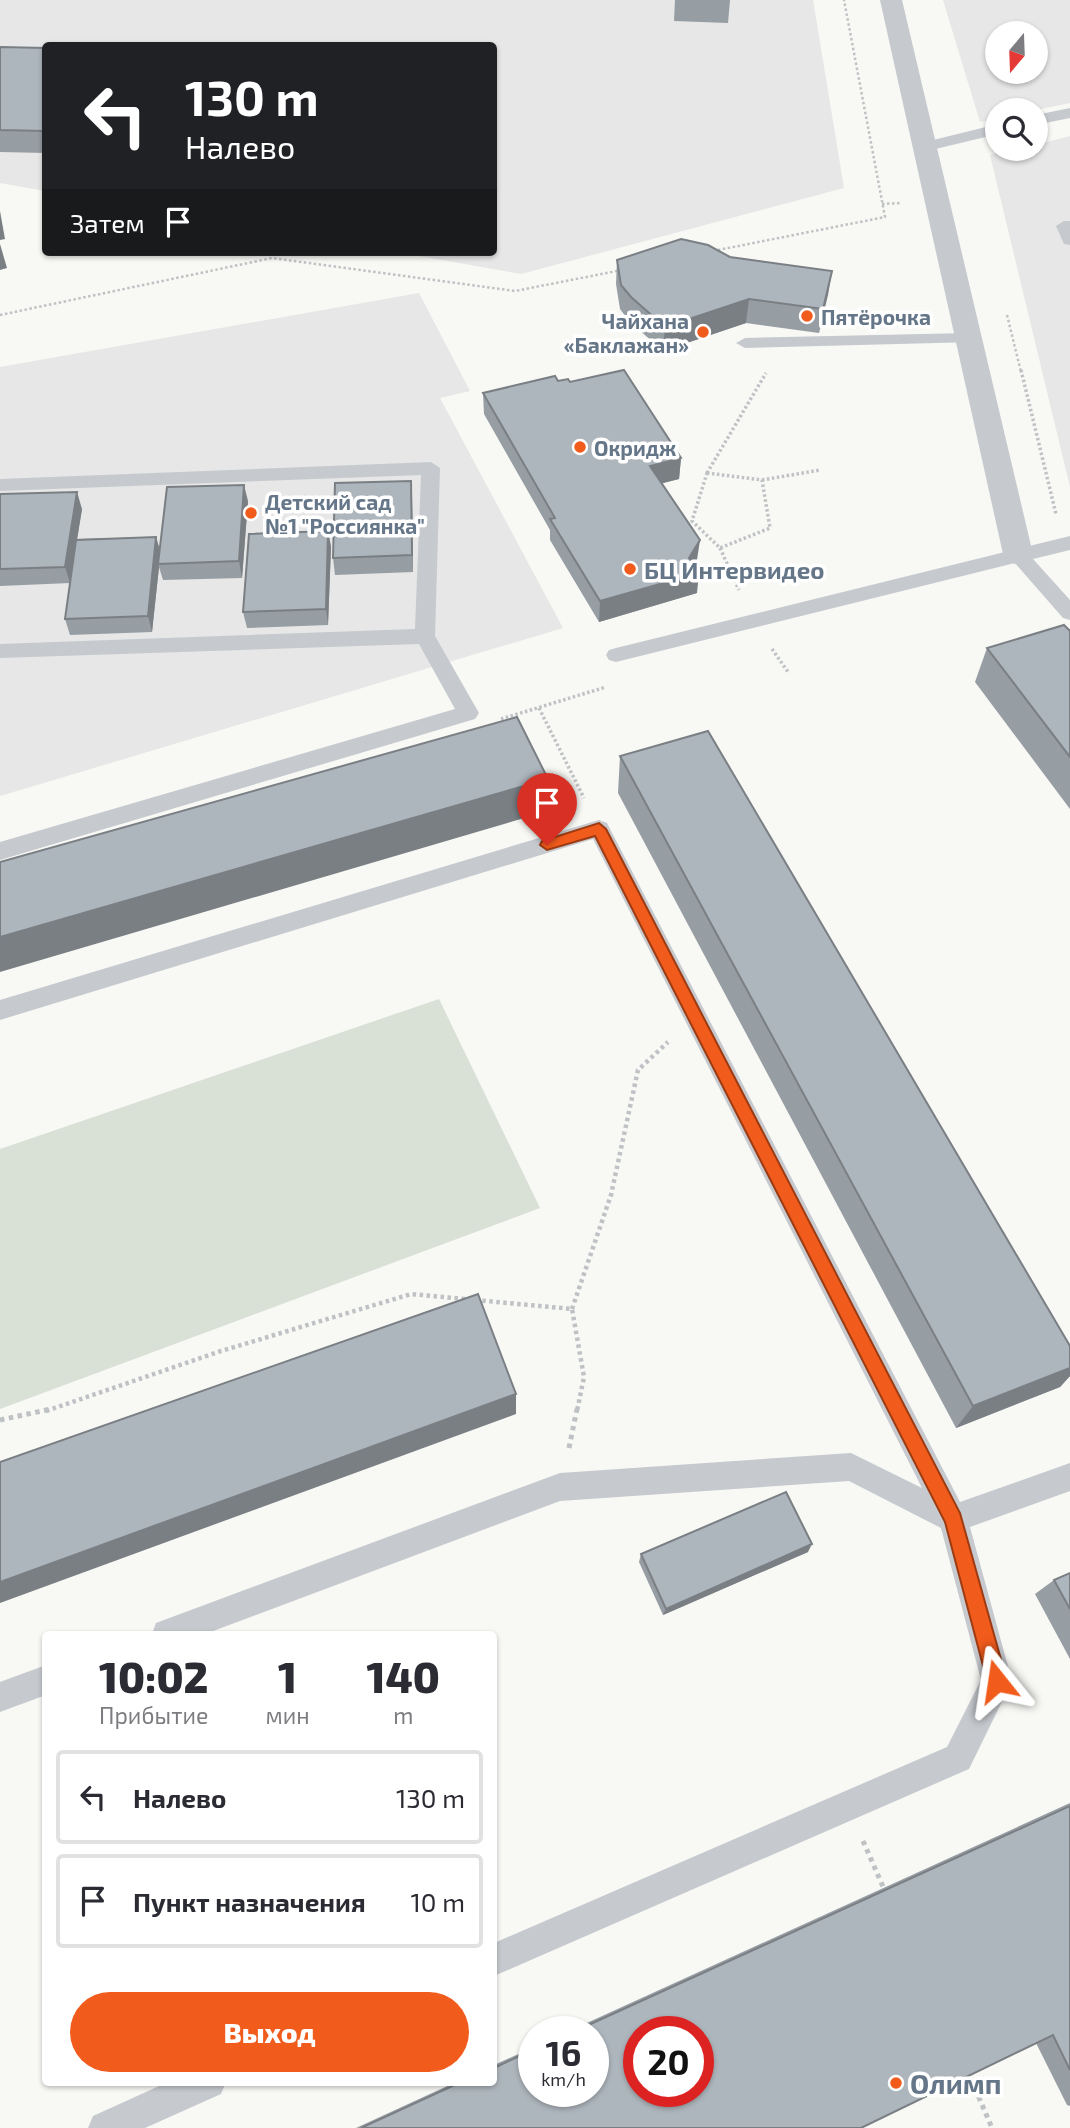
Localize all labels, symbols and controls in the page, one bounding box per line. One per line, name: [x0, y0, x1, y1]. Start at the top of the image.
north arrow: [985, 21, 1048, 84]
map controls: [985, 21, 1048, 161]
text: 130 m: [185, 67, 319, 126]
icon: left: [70, 70, 161, 161]
button: search: [985, 98, 1048, 161]
text: Налево: [185, 127, 295, 165]
icon: arrive: [159, 203, 197, 241]
text: Затем: [70, 207, 145, 238]
place label: Пятёрочка: [821, 304, 931, 329]
place label: Чайхана «Баклажан»: [564, 308, 689, 357]
marker: Пятёрочка: [799, 308, 815, 324]
marker: Чайхана «Баклажан»: [695, 324, 711, 340]
place label: Окридж: [594, 435, 676, 460]
marker: Окридж: [572, 439, 588, 455]
place label: Детский сад №1 "Россиянка": [265, 489, 425, 538]
marker: Детский сад №1 "Россиянка": [243, 505, 259, 521]
place label: БЦ Интервидео: [644, 555, 824, 584]
marker: БЦ Интервидео: [622, 561, 638, 577]
pin: [517, 773, 577, 845]
icon: arrive: [528, 784, 566, 822]
position arrow: [960, 1644, 1034, 1718]
text: 10:02: [99, 1651, 208, 1701]
text: 1: [278, 1651, 297, 1701]
text: 140: [367, 1651, 440, 1701]
text: Прибытие: [99, 1701, 208, 1729]
text: мин: [265, 1701, 310, 1729]
text: m: [393, 1701, 413, 1729]
icon: left: [74, 1778, 112, 1816]
text: Налево: [133, 1782, 226, 1813]
text: 130 m: [396, 1782, 465, 1813]
icon: arrive: [74, 1882, 112, 1920]
text: Пункт назначения: [133, 1886, 366, 1917]
text: 10 m: [410, 1886, 465, 1917]
button: Выход: [70, 1992, 469, 2072]
speed limit sign: 20: [623, 2016, 714, 2107]
text: 16: [546, 2031, 581, 2073]
place label: Олимп: [910, 2066, 1001, 2100]
text: km/h: [541, 2068, 586, 2090]
marker: Олимп: [888, 2075, 904, 2091]

